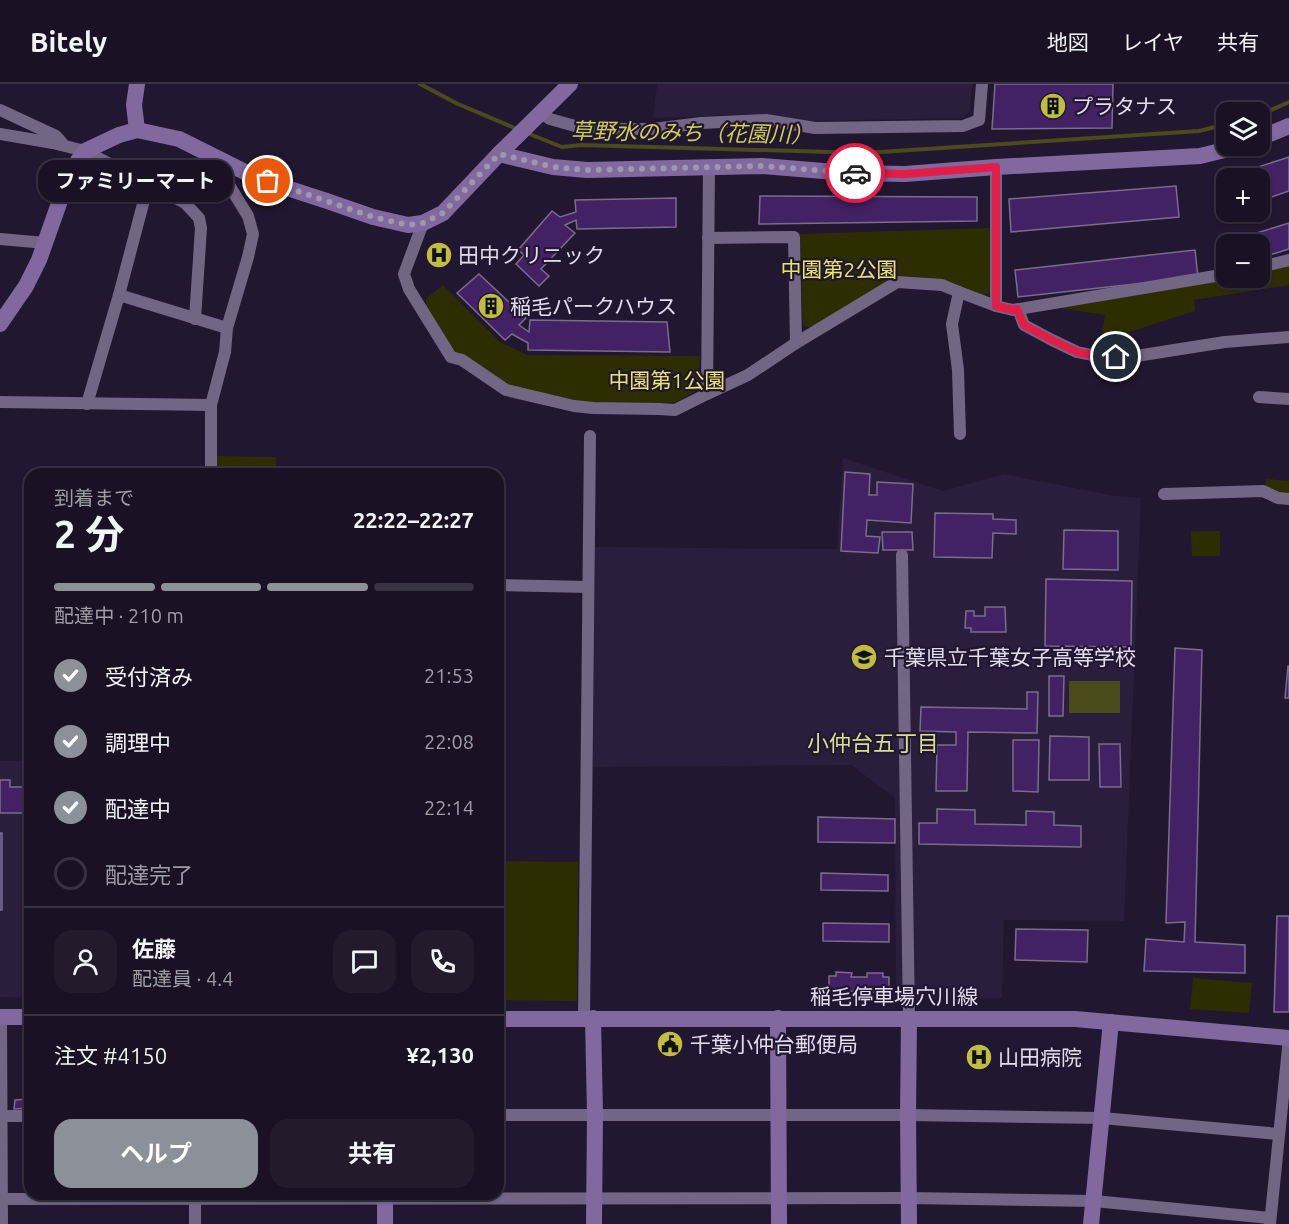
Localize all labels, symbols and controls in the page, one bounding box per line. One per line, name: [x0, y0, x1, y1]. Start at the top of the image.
text: Bitely: [30, 26, 107, 57]
text: 地図: [1047, 30, 1089, 54]
text: レイヤ: [1122, 30, 1184, 54]
text: 共有: [1217, 30, 1259, 54]
building icon: プラタナス: [1038, 91, 1068, 121]
place label: プラタナス: [1072, 94, 1177, 118]
map controls: [1216, 102, 1270, 288]
button: layers: [1216, 102, 1270, 156]
water label: 草野水のみち（花園川）: [571, 117, 813, 147]
courier: [825, 143, 885, 203]
pin: [242, 155, 293, 206]
icon: car: [839, 157, 872, 190]
callout: ファミリーマート: [37, 160, 232, 202]
icon: bag: [251, 164, 284, 197]
button: +: [1216, 168, 1270, 222]
text: ファミリーマート: [56, 169, 216, 192]
button: −: [1216, 234, 1270, 288]
hospital icon: 田中クリニック: [424, 240, 454, 270]
place label: 田中クリニック: [458, 243, 605, 267]
park label: 中園第2公園: [781, 257, 897, 281]
building icon: 稲毛パークハウス: [476, 291, 506, 321]
place label: 稲毛パークハウス: [510, 294, 677, 318]
pin: [1090, 331, 1141, 382]
icon: home: [1099, 340, 1132, 373]
park label: 中園第1公園: [609, 368, 725, 392]
text: 到着まで: [54, 486, 134, 509]
text: 22:22–22:27: [353, 507, 474, 532]
text: 2 分: [54, 512, 124, 555]
text: 配達中 · 210 m: [54, 604, 184, 627]
school or university icon: 千葉県立千葉女子高等学校: [849, 642, 879, 672]
place label: 千葉県立千葉女子高等学校: [884, 645, 1136, 669]
icon: check: [54, 659, 87, 692]
text: 受付済み: [105, 664, 193, 689]
text: 21:53: [424, 664, 474, 687]
icon: check: [54, 725, 87, 758]
text: 調理中: [105, 730, 171, 755]
text: 22:08: [424, 730, 474, 753]
district label: 小仲台五丁目: [807, 730, 939, 755]
icon: check: [54, 791, 87, 824]
text: 配達中: [105, 796, 171, 821]
text: 22:14: [424, 796, 474, 819]
text: 配達完了: [105, 862, 193, 887]
button: person: [54, 930, 117, 993]
button: chat: [333, 930, 396, 993]
button: phone: [411, 930, 474, 993]
text: 佐藤: [132, 936, 176, 961]
text: 配達員 · 4.4: [132, 967, 234, 990]
street label: 稲毛停車場穴川線: [810, 984, 978, 1008]
public building icon: 千葉小仲台郵便局: [655, 1029, 685, 1059]
place label: 千葉小仲台郵便局: [690, 1032, 858, 1056]
text: ¥2,130: [407, 1042, 474, 1067]
hospital icon: 山田病院: [964, 1042, 994, 1072]
text: 注文 #4150: [54, 1043, 167, 1068]
place label: 山田病院: [998, 1045, 1082, 1069]
button: ヘルプ: [54, 1119, 258, 1188]
button: 共有: [270, 1119, 474, 1188]

